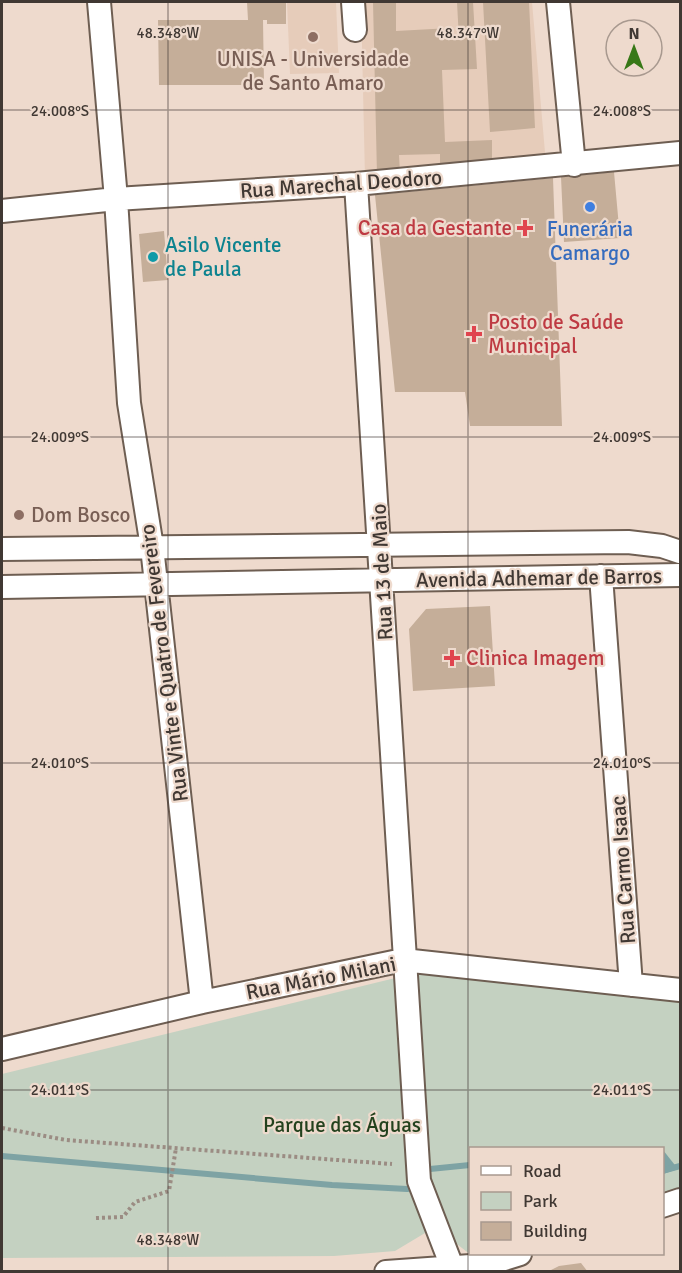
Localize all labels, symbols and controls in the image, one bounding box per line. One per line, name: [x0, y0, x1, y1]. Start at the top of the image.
north arrow: [604, 18, 664, 78]
text: 48.348°W: [137, 24, 200, 42]
text: 48.347°W: [437, 24, 500, 42]
text: N: [628, 24, 640, 44]
marker: UNISA - Universidade de Santo Amaro: [306, 30, 320, 44]
place label: UNISA - Universidade de Santo Amaro: [217, 46, 409, 96]
text: 24.008°S: [31, 102, 89, 120]
text: 24.008°S: [593, 102, 651, 120]
street label: Rua Marechal Deodoro: [239, 164, 443, 204]
marker: Funerária Camargo: [583, 200, 597, 214]
place label: Casa da Gestante: [358, 215, 512, 241]
place label: Funerária Camargo: [547, 216, 633, 266]
marker: Casa da Gestante: [516, 219, 534, 237]
place label: Asilo Vicente de Paula: [165, 232, 281, 282]
marker: Asilo Vicente de Paula: [146, 250, 160, 264]
place label: Posto de Saúde Municipal: [488, 309, 624, 359]
marker: Posto de Saúde Municipal: [465, 325, 483, 343]
text: 24.009°S: [31, 428, 89, 446]
text: 24.009°S: [593, 428, 651, 446]
place label: Dom Bosco: [31, 502, 130, 528]
street label: Rua 13 de Maio: [365, 503, 399, 641]
marker: Dom Bosco: [12, 508, 26, 522]
street label: Rua Vinte e Quatro de Fevereiro: [134, 523, 194, 803]
street label: Avenida Adhemar de Barros: [416, 563, 662, 593]
place label: Clinica Imagem: [466, 645, 605, 671]
marker: Clinica Imagem: [443, 649, 461, 667]
text: 24.010°S: [31, 754, 89, 772]
text: 24.010°S: [593, 754, 651, 772]
street label: Rua Carmo Isaac: [605, 795, 641, 945]
street label: Rua Mário Milani: [244, 951, 398, 1005]
text: 24.011°S: [31, 1081, 89, 1099]
text: 24.011°S: [593, 1081, 651, 1099]
park label: Parque das Águas: [263, 1112, 421, 1138]
legend: [469, 1147, 664, 1255]
text: Road: [523, 1160, 562, 1182]
text: Park: [523, 1190, 558, 1212]
text: Building: [523, 1220, 587, 1242]
text: 48.348°W: [137, 1231, 200, 1249]

